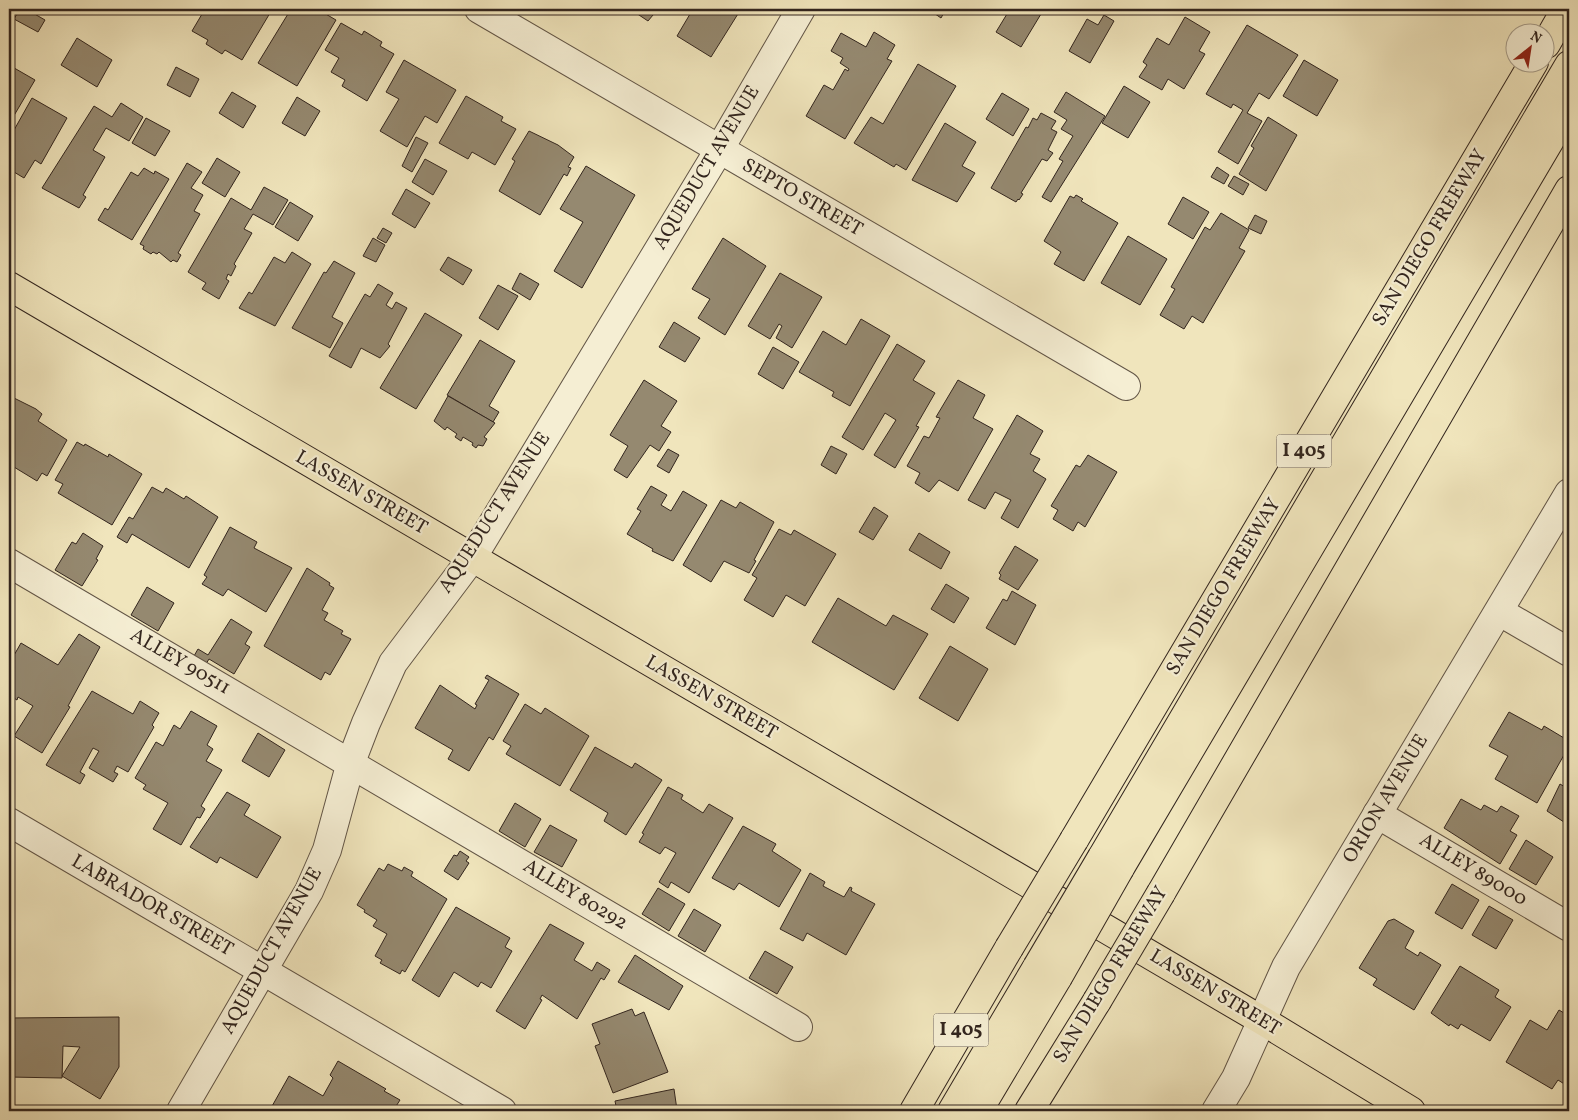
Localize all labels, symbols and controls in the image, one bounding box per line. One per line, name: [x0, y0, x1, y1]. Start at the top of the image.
north arrow: [1506, 22, 1556, 72]
text: N: [1527, 27, 1545, 49]
street label: AQUEDUCT AVENUE: [647, 81, 767, 255]
street label: SAN DIEGO FREEWAY: [1366, 144, 1494, 332]
street label: SEPTO STREET: [736, 152, 868, 244]
street label: AQUEDUCT AVENUE: [432, 427, 558, 599]
road number: I 405: [1276, 434, 1332, 468]
street label: LASSEN STREET: [290, 444, 433, 542]
street label: SAN DIEGO FREEWAY: [1160, 493, 1288, 681]
street label: ALLEY 90511: [125, 622, 235, 702]
street label: LASSEN STREET: [640, 649, 783, 747]
street label: ORION AVENUE: [1336, 729, 1436, 869]
street label: ALLEY 89000: [1414, 827, 1532, 913]
street label: LABRADOR STREET: [66, 848, 238, 964]
street label: ALLEY 80292: [517, 853, 633, 937]
street label: AQUEDUCT AVENUE: [214, 862, 330, 1040]
street label: SAN DIEGO FREEWAY: [1047, 881, 1175, 1069]
street label: LASSEN STREET: [1144, 943, 1286, 1043]
road number: I 405: [934, 1014, 988, 1046]

